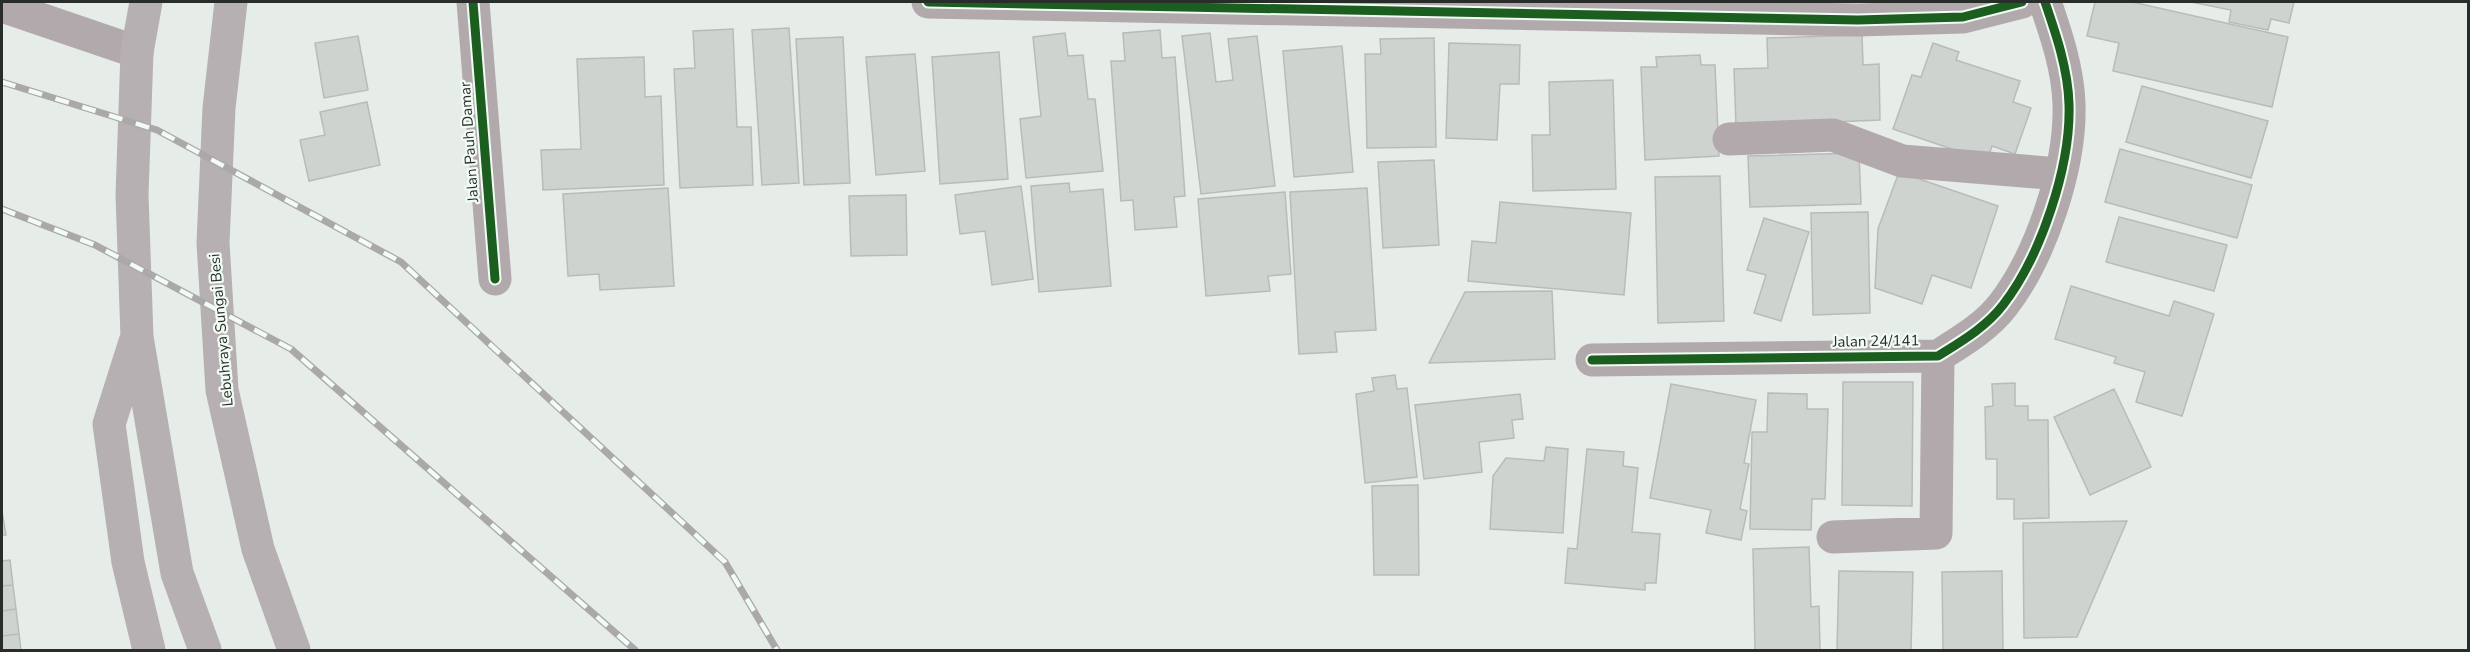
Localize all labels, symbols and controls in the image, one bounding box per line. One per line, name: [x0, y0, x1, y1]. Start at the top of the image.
street label: Jalan Pauh Damar: [455, 80, 483, 204]
street label: Lebuhraya Sungai Besi: [204, 253, 238, 407]
street label: Jalan 24/141: [1831, 330, 1920, 352]

